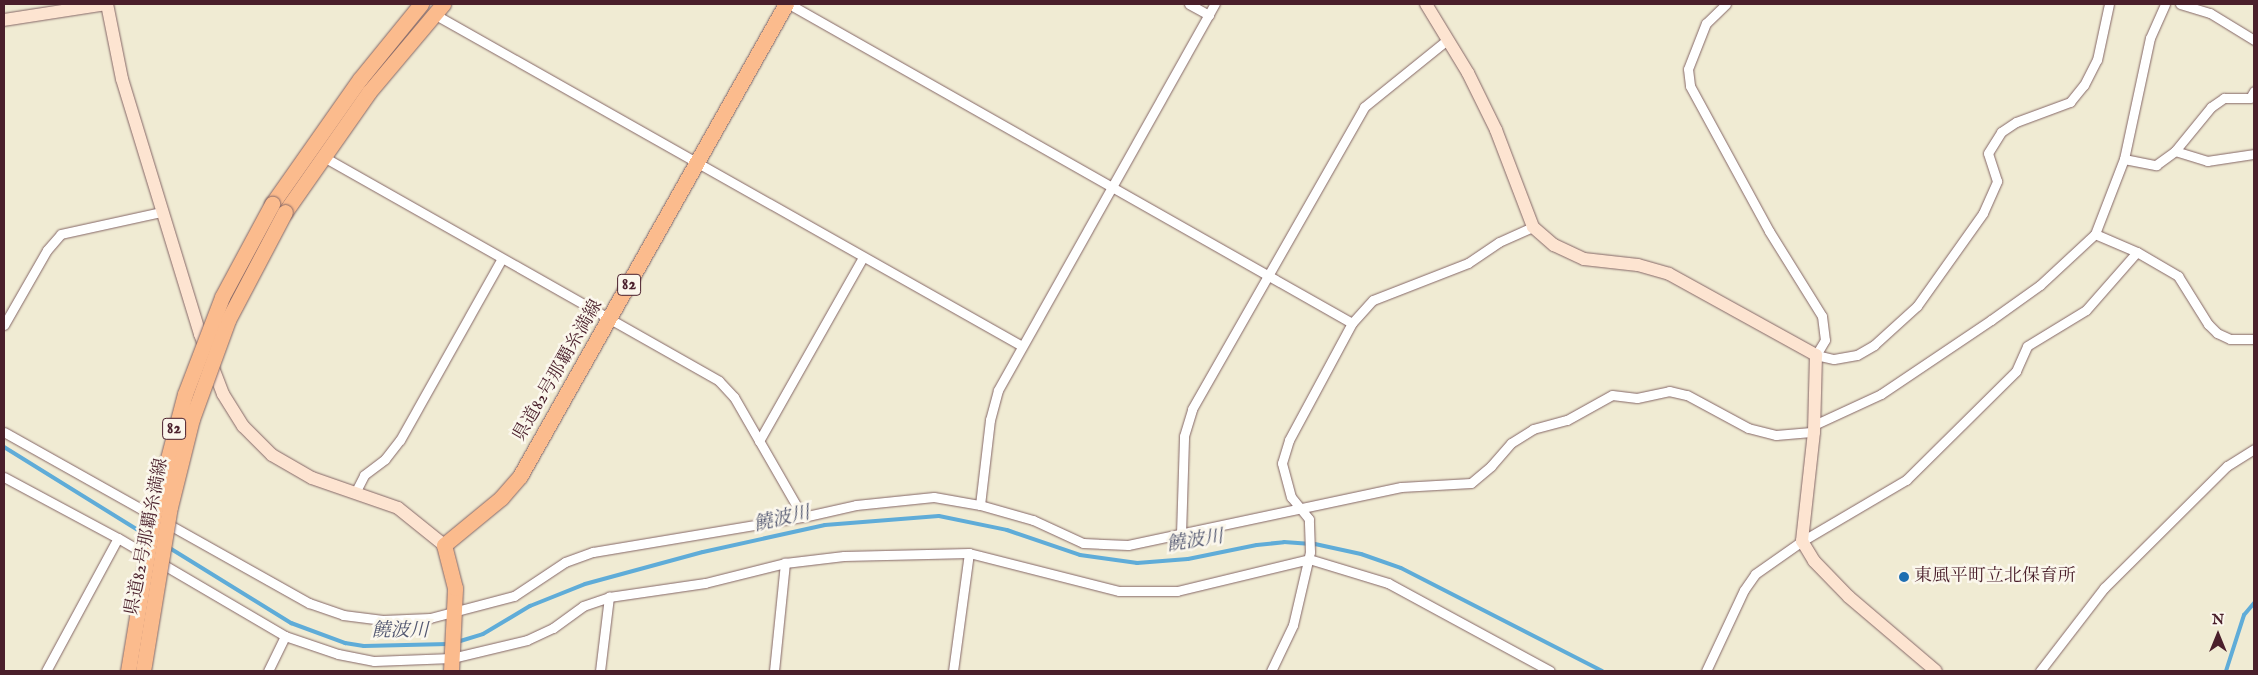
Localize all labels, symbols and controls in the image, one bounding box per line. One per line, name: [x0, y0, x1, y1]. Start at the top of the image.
road number: 82: [616, 272, 642, 298]
street label: 県道82号那覇糸満線: [510, 297, 608, 445]
road number: 82: [162, 416, 186, 442]
street label: 県道82号那覇糸満線: [122, 457, 174, 617]
water label: 饒波川: [752, 502, 812, 538]
water label: 饒波川: [1165, 526, 1225, 558]
place label: 東風平町立北保育所: [1914, 566, 2076, 588]
marker: 東風平町立北保育所: [1898, 571, 1910, 583]
north arrow: [2193, 610, 2243, 660]
text: N: [2212, 611, 2224, 629]
water label: 饒波川: [372, 621, 428, 643]

